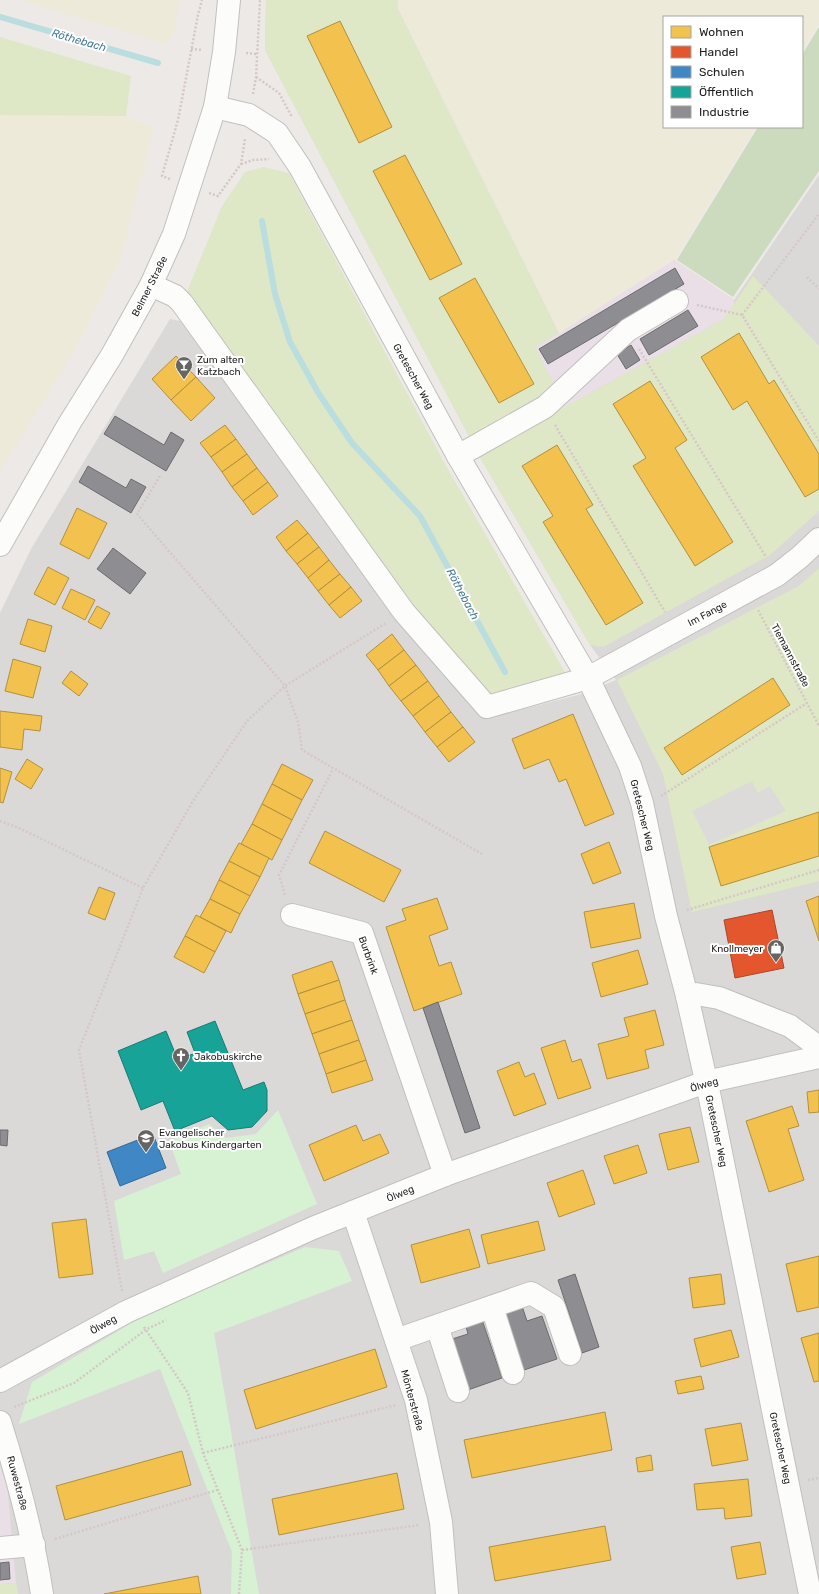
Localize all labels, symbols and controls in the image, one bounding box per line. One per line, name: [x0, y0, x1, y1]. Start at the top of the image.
legend: [663, 16, 803, 128]
text: Wohnen: [699, 25, 744, 39]
water label: Röthebach: [50, 26, 108, 55]
text: Handel: [699, 45, 738, 59]
text: Schulen: [699, 65, 745, 79]
text: Öffentlich: [699, 85, 754, 99]
text: Industrie: [699, 105, 749, 119]
street label: Belmer Straße: [130, 254, 170, 319]
street label: Gretescher Weg: [390, 342, 436, 411]
place label: Zum alten Katzbach: [197, 354, 244, 378]
bar icon: Zum alten Katzbach: [174, 355, 194, 380]
water label: Röthebach: [444, 566, 482, 622]
street label: Im Fange: [686, 598, 730, 629]
street label: Tiemannstraße: [768, 622, 812, 690]
street label: Gretescher Weg: [627, 778, 657, 852]
street label: Burbrink: [356, 935, 381, 977]
shop icon: Knollmeyer: [766, 938, 786, 963]
place label: Knollmeyer: [711, 943, 763, 955]
church icon: Jakobuskirche: [171, 1046, 191, 1071]
place label: Jakobuskirche: [194, 1051, 262, 1063]
street label: Ölweg: [689, 1075, 720, 1095]
street label: Gretescher Weg: [703, 1094, 729, 1168]
place label: Evangelischer Jakobus Kindergarten: [159, 1127, 262, 1151]
school or university icon: Evangelischer Jakobus Kindergarten: [136, 1128, 156, 1153]
street label: Ölweg: [385, 1183, 416, 1205]
street label: Ölweg: [88, 1313, 119, 1337]
street label: Mönterstraße: [398, 1368, 426, 1432]
street label: Gretescher Weg: [767, 1411, 793, 1485]
street label: Ruwestraße: [4, 1455, 30, 1512]

